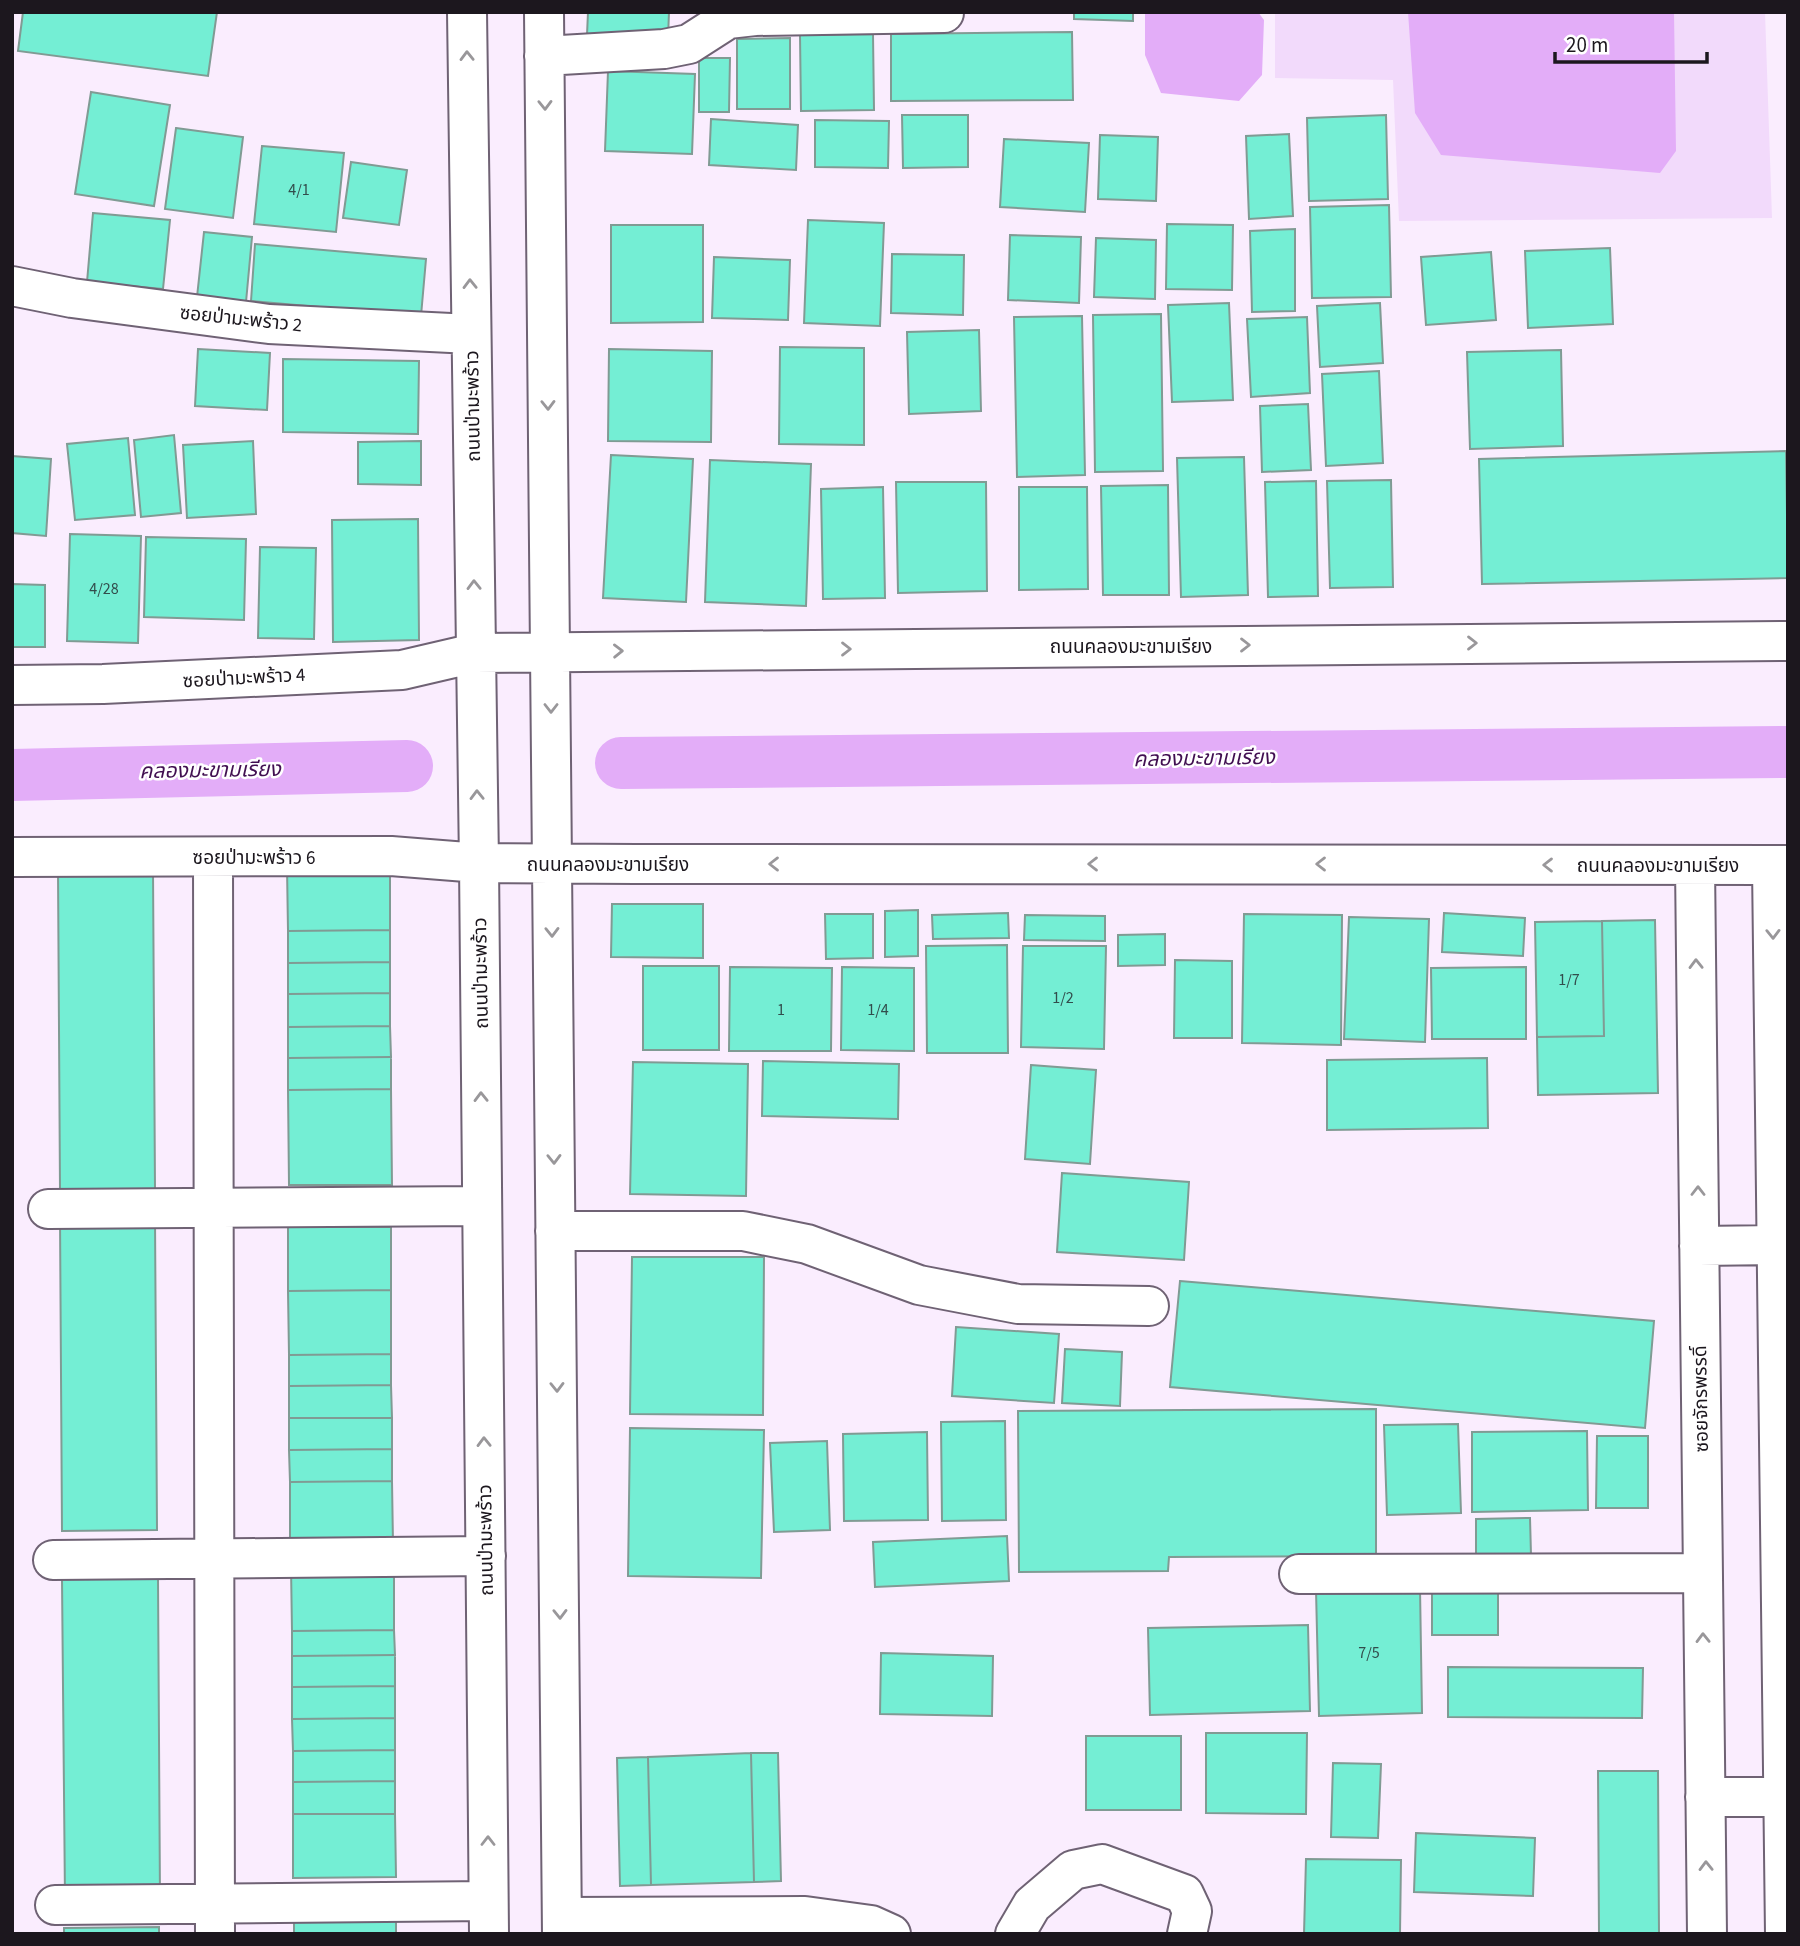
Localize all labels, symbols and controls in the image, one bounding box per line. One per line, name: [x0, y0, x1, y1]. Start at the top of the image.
scale bar: [1555, 21, 1707, 65]
text: 20 m: [1566, 30, 1608, 60]
one-way arrow: [460, 50, 475, 61]
one-way arrow: [537, 100, 552, 111]
house number: 4/1: [288, 179, 310, 201]
one-way arrow: [462, 278, 478, 288]
street label: ซอยป่ามะพร้าว 2: [178, 300, 303, 339]
street label: ถนนป่ามะพร้าว: [459, 350, 488, 462]
one-way arrow: [540, 400, 556, 411]
house number: 4/28: [89, 578, 119, 600]
one-way arrow: [466, 579, 482, 589]
street label: ถนนคลองมะขามเรียง: [1050, 634, 1212, 661]
one-way arrow: [1467, 636, 1478, 651]
one-way arrow: [1240, 637, 1251, 653]
one-way arrow: [841, 641, 852, 656]
one-way arrow: [613, 643, 624, 658]
street label: ซอยป่ามะพร้าว 4: [182, 662, 306, 695]
one-way arrow: [543, 703, 559, 714]
water label: คลองมะขามเรียง: [1133, 742, 1277, 774]
water label: คลองมะขามเรียง: [139, 754, 283, 786]
one-way arrow: [470, 789, 485, 800]
street label: ซอยป่ามะพร้าว 6: [193, 845, 315, 872]
street label: ถนนคลองมะขามเรียง: [527, 852, 689, 879]
street label: ถนนคลองมะขามเรียง: [1577, 853, 1739, 880]
one-way arrow: [768, 856, 779, 872]
one-way arrow: [1087, 856, 1098, 872]
one-way arrow: [1315, 856, 1325, 872]
one-way arrow: [1542, 857, 1553, 873]
street label: ถนนป่ามะพร้าว: [467, 917, 496, 1029]
one-way arrow: [544, 927, 560, 937]
one-way arrow: [1765, 929, 1781, 939]
one-way arrow: [1688, 958, 1704, 969]
house number: 1/7: [1558, 969, 1580, 991]
house number: 1/2: [1052, 987, 1074, 1009]
house number: 1: [777, 999, 785, 1021]
house number: 1/4: [867, 999, 889, 1021]
one-way arrow: [473, 1091, 489, 1102]
one-way arrow: [546, 1154, 562, 1165]
one-way arrow: [1690, 1186, 1706, 1196]
street label: ซอยจักรพรรดิ์: [1687, 1345, 1716, 1453]
one-way arrow: [549, 1381, 564, 1392]
one-way arrow: [477, 1436, 492, 1447]
street label: ถนนป่ามะพร้าว: [472, 1484, 501, 1596]
one-way arrow: [552, 1609, 567, 1620]
one-way arrow: [1695, 1632, 1711, 1643]
house number: 7/5: [1358, 1642, 1380, 1664]
one-way arrow: [480, 1835, 496, 1846]
one-way arrow: [1698, 1860, 1714, 1870]

